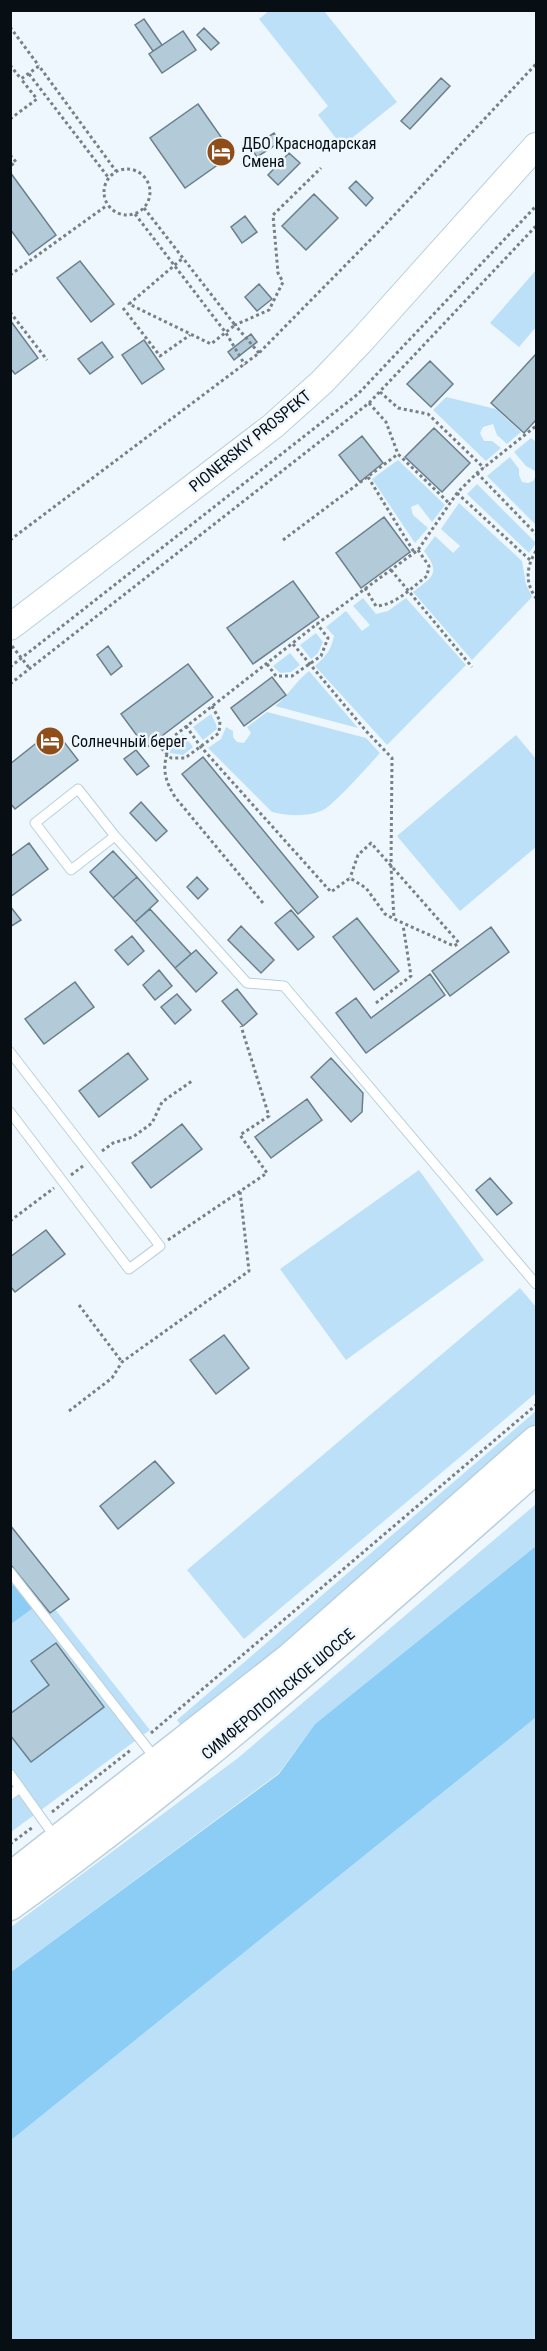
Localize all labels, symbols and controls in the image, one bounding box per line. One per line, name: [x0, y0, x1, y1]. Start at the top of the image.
place label: ДБО Краснодарская Смена: [242, 134, 377, 171]
hotel icon: ДБО Краснодарская Смена: [205, 136, 237, 168]
street label: PIONERSKIY PROSPEKT: [185, 386, 315, 496]
hotel icon: Солнечный берег: [34, 725, 66, 757]
place label: Солнечный берег: [71, 732, 187, 751]
street label: СИМФЕРОПОЛЬСКОЕ ШОССЕ: [198, 1624, 358, 1764]

